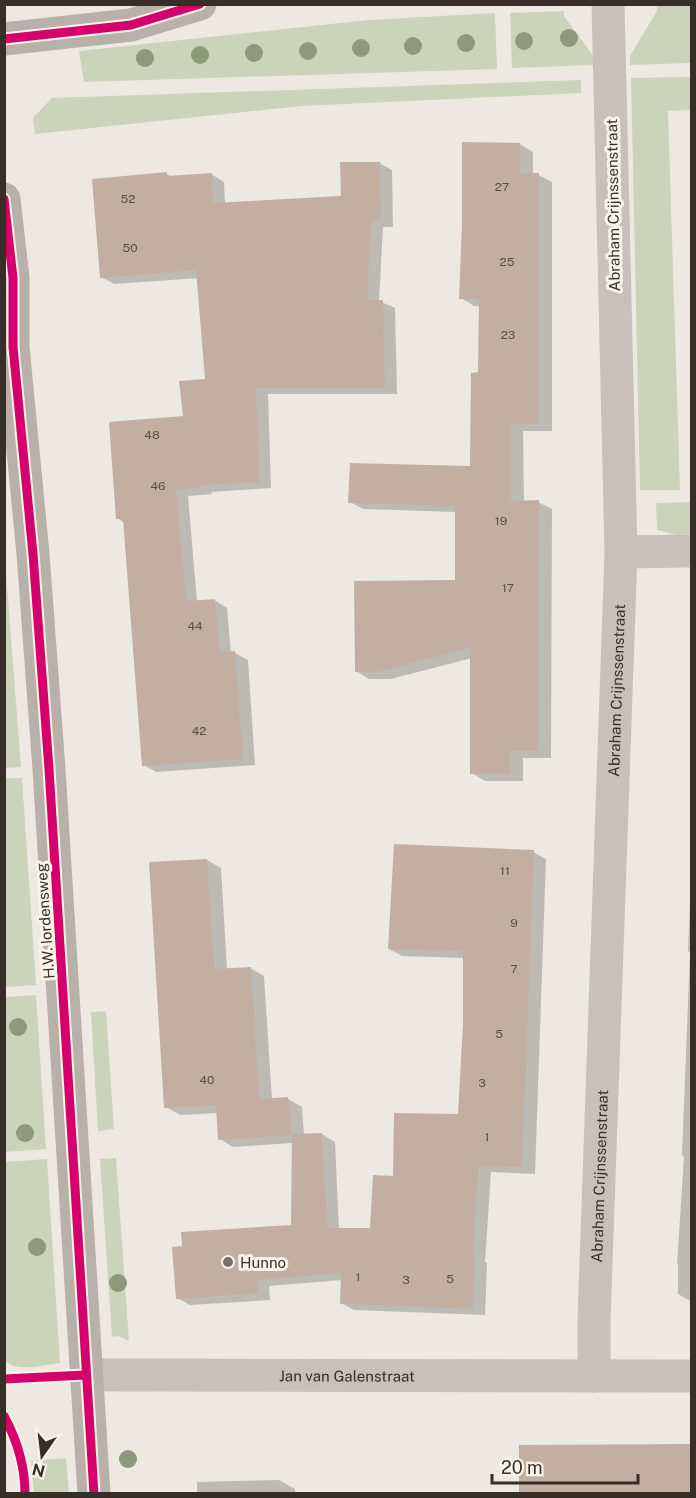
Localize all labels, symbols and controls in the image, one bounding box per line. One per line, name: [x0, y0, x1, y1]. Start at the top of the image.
street label: Abraham Crijnssenstraat: [603, 118, 623, 291]
house number: 27: [495, 180, 509, 194]
house number: 52: [121, 192, 135, 206]
house number: 50: [122, 241, 138, 255]
house number: 25: [500, 255, 515, 269]
house number: 23: [501, 328, 515, 342]
house number: 48: [144, 428, 160, 442]
house number: 46: [150, 479, 166, 493]
house number: 19: [495, 514, 507, 528]
house number: 17: [502, 581, 514, 595]
street label: Abraham Crijnssenstraat: [605, 604, 628, 777]
house number: 44: [187, 619, 203, 633]
house number: 42: [192, 724, 206, 738]
street label: H.W. Iordensweg: [32, 863, 58, 979]
house number: 11: [500, 864, 510, 878]
house number: 9: [510, 916, 518, 930]
house number: 7: [510, 962, 518, 976]
house number: 5: [495, 1027, 503, 1041]
house number: 40: [200, 1073, 214, 1087]
house number: 3: [478, 1076, 486, 1090]
street label: Abraham Crijnssenstraat: [588, 1089, 611, 1263]
house number: 1: [485, 1130, 489, 1144]
place label: Hunno: [240, 1254, 286, 1271]
marker: Hunno: [221, 1255, 235, 1269]
house number: 1: [356, 1270, 360, 1284]
house number: 5: [446, 1272, 454, 1286]
house number: 3: [402, 1273, 410, 1287]
street label: Jan van Galenstraat: [279, 1367, 415, 1384]
north arrow: [12, 1426, 72, 1486]
scale bar: [492, 1447, 638, 1485]
text: 20 m: [501, 1457, 543, 1478]
text: N: [30, 1459, 47, 1481]

